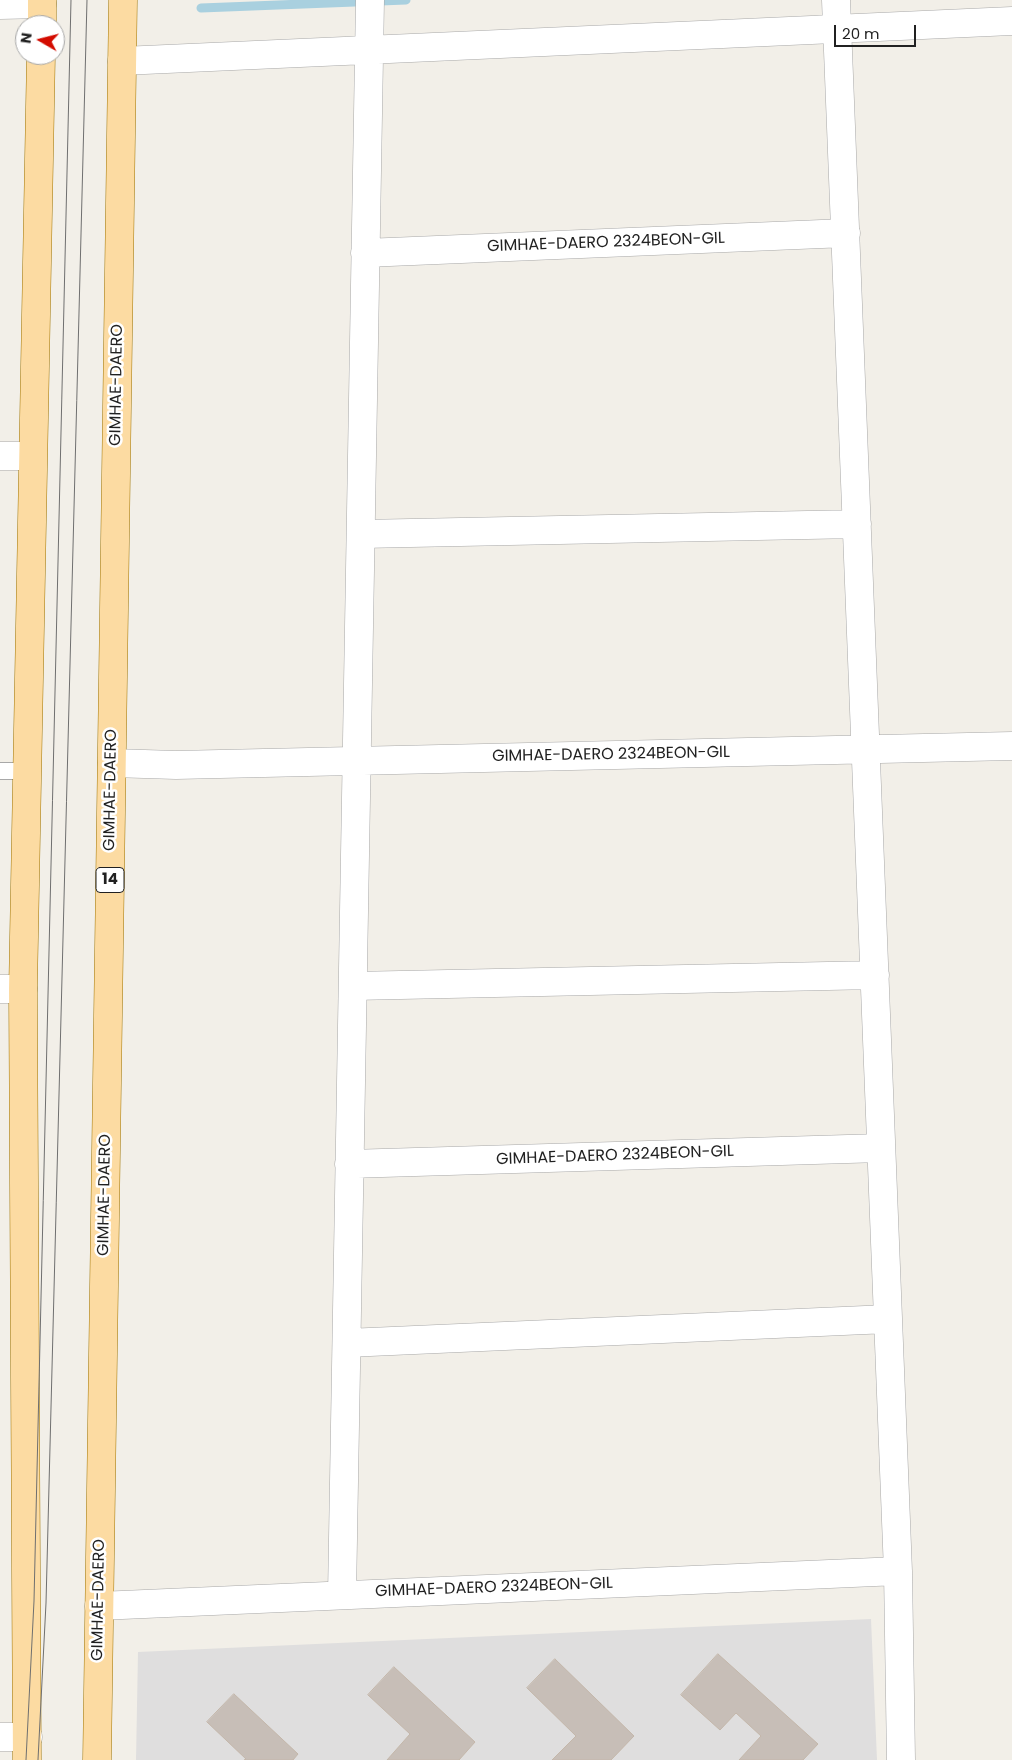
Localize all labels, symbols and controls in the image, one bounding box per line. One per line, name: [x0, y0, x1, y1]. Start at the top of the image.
north arrow: [15, 15, 65, 65]
scale bar: [837, 15, 920, 47]
text: 20 m: [842, 23, 880, 44]
text: N: [16, 31, 37, 45]
street label: GIMHAE-DAERO 2324BEON-GIL: [487, 229, 725, 257]
street label: GIMHAE-DAERO: [106, 324, 128, 446]
street label: GIMHAE-DAERO: [100, 729, 122, 851]
street label: GIMHAE-DAERO 2324BEON-GIL: [492, 743, 730, 767]
road number: 14: [96, 868, 124, 892]
street label: GIMHAE-DAERO: [94, 1134, 116, 1256]
street label: GIMHAE-DAERO 2324BEON-GIL: [496, 1142, 734, 1170]
street label: GIMHAE-DAERO: [88, 1539, 110, 1661]
street label: GIMHAE-DAERO 2324BEON-GIL: [375, 1574, 613, 1602]

